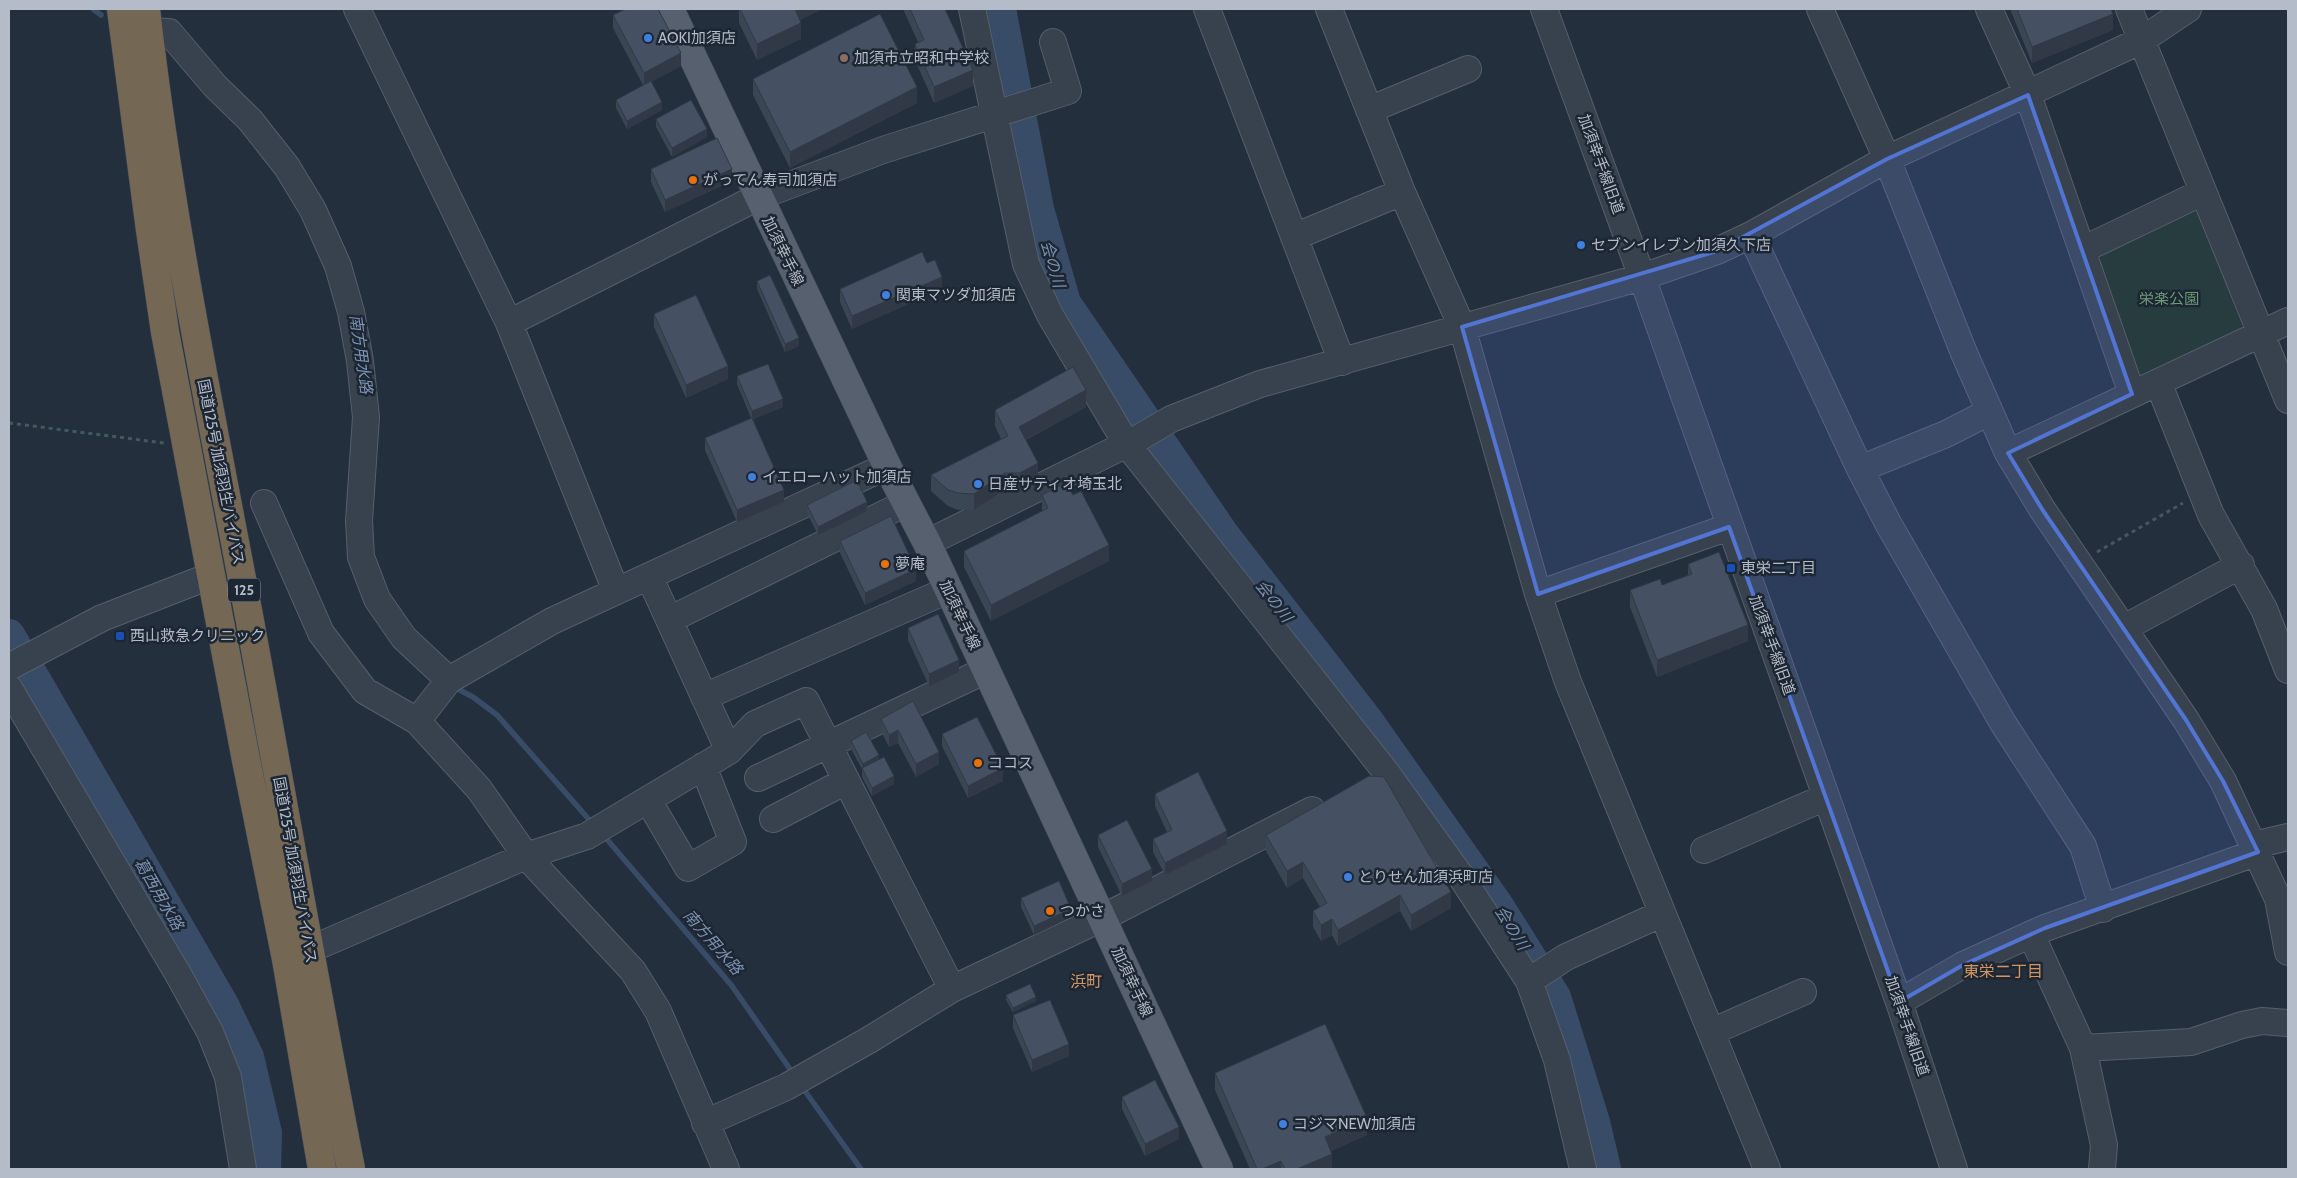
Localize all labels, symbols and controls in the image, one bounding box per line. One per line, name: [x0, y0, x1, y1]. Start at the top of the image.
place label: AOKI加須店: [658, 29, 736, 47]
marker: AOKI加須店: [642, 32, 654, 44]
place label: 加須市立昭和中学校: [854, 49, 989, 67]
marker: 加須市立昭和中学校: [838, 52, 850, 64]
street label: 加須幸手線旧道: [1575, 112, 1627, 216]
place label: がってん寿司加須店: [703, 171, 837, 189]
marker: がってん寿司加須店: [687, 174, 699, 186]
street label: 加須幸手線: [758, 213, 808, 289]
place label: セブンイレブン加須久下店: [1591, 236, 1771, 254]
water label: 会の川: [1037, 238, 1069, 292]
marker: セブンイレブン加須久下店: [1575, 239, 1587, 251]
place label: 関東マツダ加須店: [896, 286, 1016, 304]
marker: 関東マツダ加須店: [880, 289, 892, 301]
park label: 栄楽公園: [2139, 290, 2199, 308]
water label: 南方用水路: [346, 313, 376, 397]
street label: 国道125号 加須羽生バイパス: [194, 378, 248, 566]
place label: イエローハット加須店: [762, 468, 912, 486]
marker: イエローハット加須店: [746, 471, 758, 483]
place label: 日産サティオ埼玉北: [988, 475, 1122, 493]
marker: 日産サティオ埼玉北: [972, 478, 984, 490]
place label: 夢庵: [895, 555, 925, 573]
marker: 夢庵: [879, 558, 891, 570]
place label: 東栄二丁目: [1741, 559, 1816, 577]
marker: 東栄二丁目: [1725, 562, 1737, 574]
water label: 会の川: [1252, 576, 1297, 627]
street label: 加須幸手線: [936, 577, 984, 653]
road number: 125: [228, 578, 260, 602]
street label: 加須幸手線旧道: [1746, 593, 1798, 697]
place label: 西山救急クリニック: [130, 627, 265, 645]
marker: 西山救急クリニック: [114, 630, 126, 642]
place label: ココス: [988, 754, 1033, 772]
marker: ココス: [972, 757, 984, 769]
street label: 国道125号 加須羽生バイパス: [270, 775, 320, 965]
water label: 葛西用水路: [131, 855, 188, 935]
place label: とりせん加須浜町店: [1358, 868, 1493, 886]
marker: とりせん加須浜町店: [1342, 871, 1354, 883]
place label: つかさ: [1060, 902, 1105, 920]
water label: 会の川: [1491, 903, 1534, 955]
marker: つかさ: [1044, 905, 1056, 917]
water label: 南方用水路: [680, 906, 748, 980]
street label: 加須幸手線: [1108, 944, 1156, 1020]
district label: 東栄二丁目: [1963, 962, 2043, 981]
district label: 浜町: [1070, 972, 1102, 991]
street label: 加須幸手線旧道: [1881, 973, 1933, 1079]
place label: コジマNEW加須店: [1293, 1115, 1416, 1133]
marker: コジマNEW加須店: [1277, 1118, 1289, 1130]

